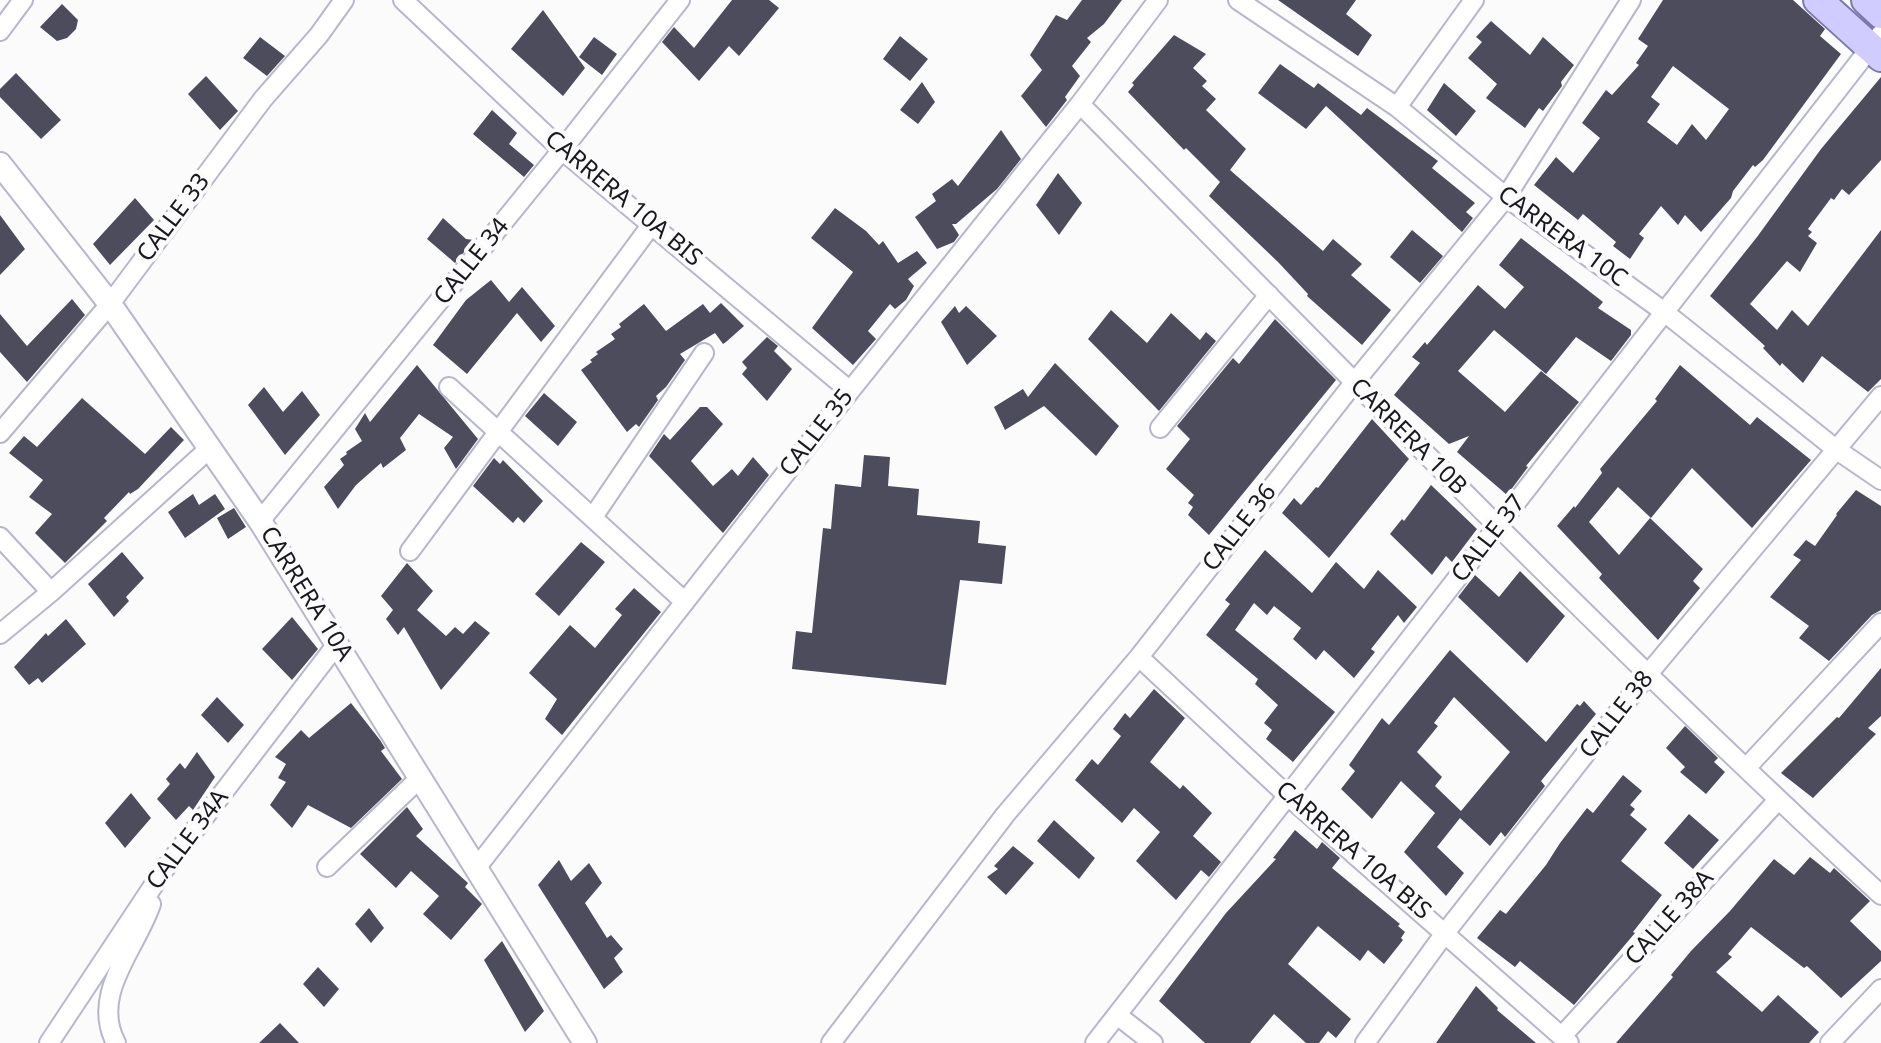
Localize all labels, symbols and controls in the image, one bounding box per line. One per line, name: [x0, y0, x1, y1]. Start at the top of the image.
street label: CARRERA 10A BIS: [539, 125, 707, 273]
street label: CALLE 33: [132, 168, 216, 268]
street label: CARRERA 10C: [1492, 180, 1632, 294]
street label: CALLE 34: [428, 213, 516, 311]
street label: CARRERA 10B: [1344, 373, 1472, 501]
street label: CALLE 35: [774, 384, 860, 482]
street label: CALLE 36: [1197, 479, 1283, 577]
street label: CALLE 37: [1446, 490, 1532, 588]
street label: CARRERA 10A: [253, 521, 359, 667]
street label: CALLE 38: [1574, 666, 1660, 764]
street label: CARRERA 10A BIS: [1270, 776, 1436, 926]
street label: CALLE 34A: [141, 784, 235, 896]
street label: CALLE 38A: [1620, 865, 1720, 971]

